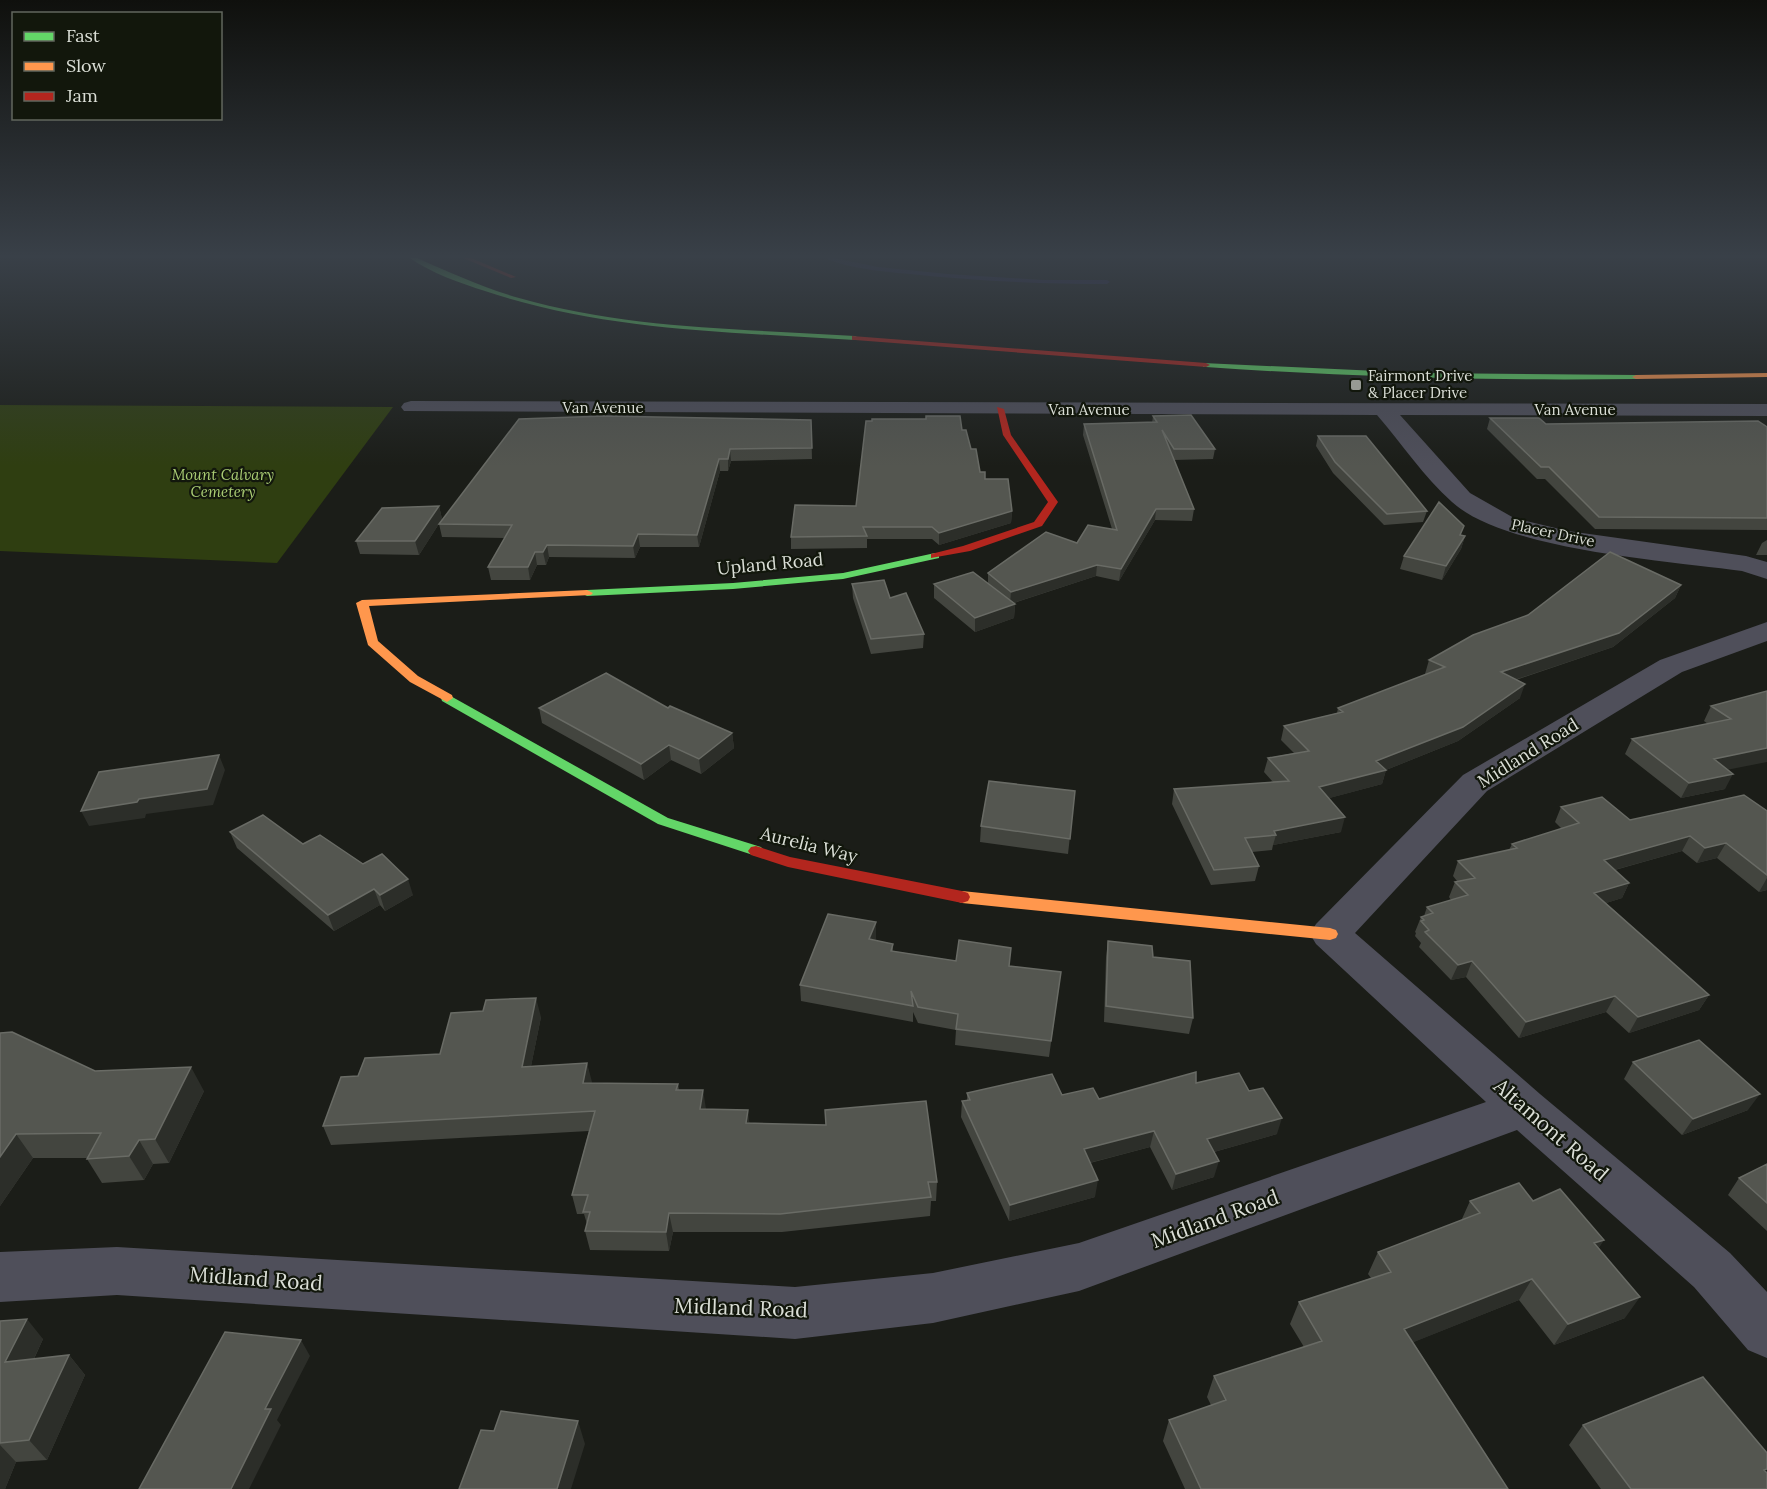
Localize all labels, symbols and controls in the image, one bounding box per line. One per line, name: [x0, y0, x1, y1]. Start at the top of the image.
legend: [12, 12, 222, 120]
text: Fast: [66, 24, 100, 47]
text: Slow: [66, 54, 106, 77]
text: Jam: [65, 84, 98, 107]
place label: Fairmont Drive & Placer Drive: [1368, 366, 1473, 402]
marker: Fairmont Drive & Placer Drive: [1349, 378, 1363, 392]
street label: Van Avenue: [561, 398, 644, 417]
street label: Van Avenue: [1047, 400, 1130, 419]
street label: Van Avenue: [1533, 400, 1616, 419]
park label: Mount Calvary Cemetery: [172, 465, 274, 501]
street label: Placer Drive: [1510, 514, 1597, 551]
street label: Upland Road: [716, 547, 824, 580]
street label: Midland Road: [1473, 712, 1583, 793]
street label: Aurelia Way: [757, 821, 861, 868]
street label: Altamont Road: [1487, 1072, 1614, 1187]
street label: Midland Road: [1147, 1183, 1282, 1254]
street label: Midland Road: [188, 1260, 324, 1297]
street label: Midland Road: [674, 1292, 808, 1323]

